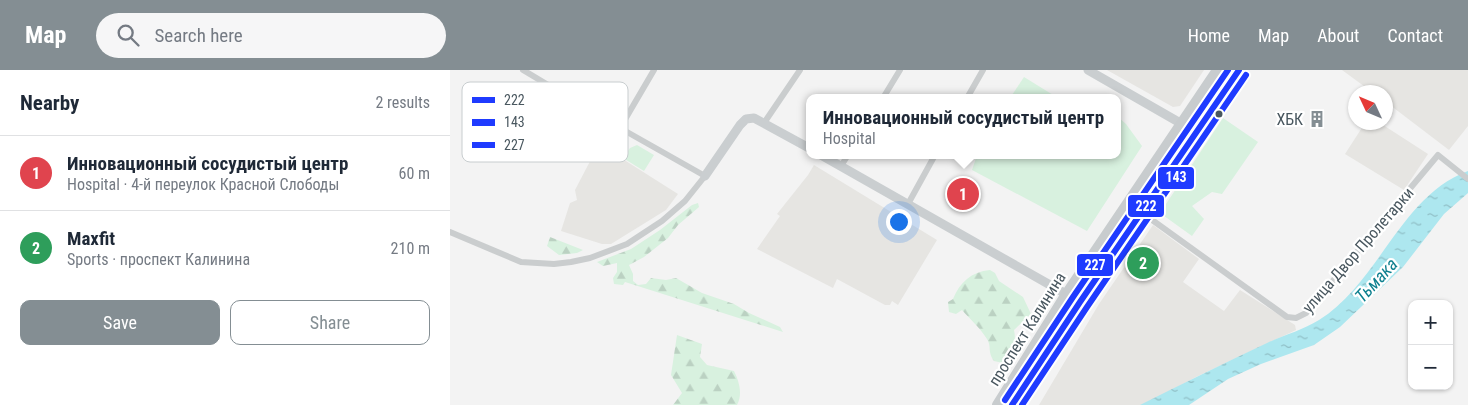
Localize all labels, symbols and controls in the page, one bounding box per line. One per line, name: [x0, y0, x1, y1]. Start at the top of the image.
search box: [96, 13, 446, 58]
text: Map: [25, 21, 66, 49]
icon: search: [114, 21, 142, 49]
text: Search here: [154, 24, 243, 47]
text: Home: [1188, 25, 1230, 46]
text: Map: [1258, 25, 1289, 46]
text: About: [1317, 25, 1359, 46]
text: Contact: [1387, 25, 1443, 46]
legend: [462, 82, 628, 162]
north arrow: [1348, 85, 1393, 130]
text: Nearby: [20, 91, 79, 115]
text: 222: [504, 92, 525, 108]
text: 2 results: [375, 93, 430, 112]
popup: [806, 94, 1121, 159]
text: Инновационный сосудистый центр: [823, 106, 1104, 129]
unlabelled marker: [1214, 109, 1224, 119]
building icon: ХБК: [1307, 109, 1327, 129]
place label: ХБК: [1276, 110, 1303, 129]
text: 143: [504, 114, 525, 130]
text: Hospital: [823, 129, 876, 148]
text: 227: [504, 137, 525, 153]
text: Инновационный сосудистый центр: [67, 152, 348, 175]
text: 1: [32, 164, 40, 183]
text: 60 m: [398, 164, 430, 183]
line badge: 143: [1157, 166, 1195, 190]
text: 143: [1165, 169, 1187, 185]
text: Hospital · 4-й переулок Красной Слободы: [67, 175, 339, 194]
pin: 1: [947, 175, 979, 213]
street label: улица Двор Пролетарки: [1298, 183, 1418, 317]
line badge: 222: [1127, 194, 1165, 218]
text: 222: [1135, 198, 1157, 214]
your location: [886, 209, 912, 235]
text: Maxfit: [67, 227, 115, 250]
text: 2: [32, 239, 40, 258]
text: 210 m: [391, 239, 430, 258]
pin: 2: [1127, 244, 1159, 282]
text: Sports · проспект Калинина: [67, 250, 250, 269]
line badge: 227: [1076, 253, 1114, 277]
water label: Тьмака: [1350, 253, 1402, 307]
text: 227: [1084, 257, 1106, 273]
street label: проспект Калинина: [984, 269, 1070, 389]
button: Save: [20, 300, 220, 345]
button: Share: [230, 300, 430, 345]
map controls: [1408, 300, 1453, 390]
button: +: [1408, 300, 1453, 345]
button: −: [1408, 345, 1453, 390]

